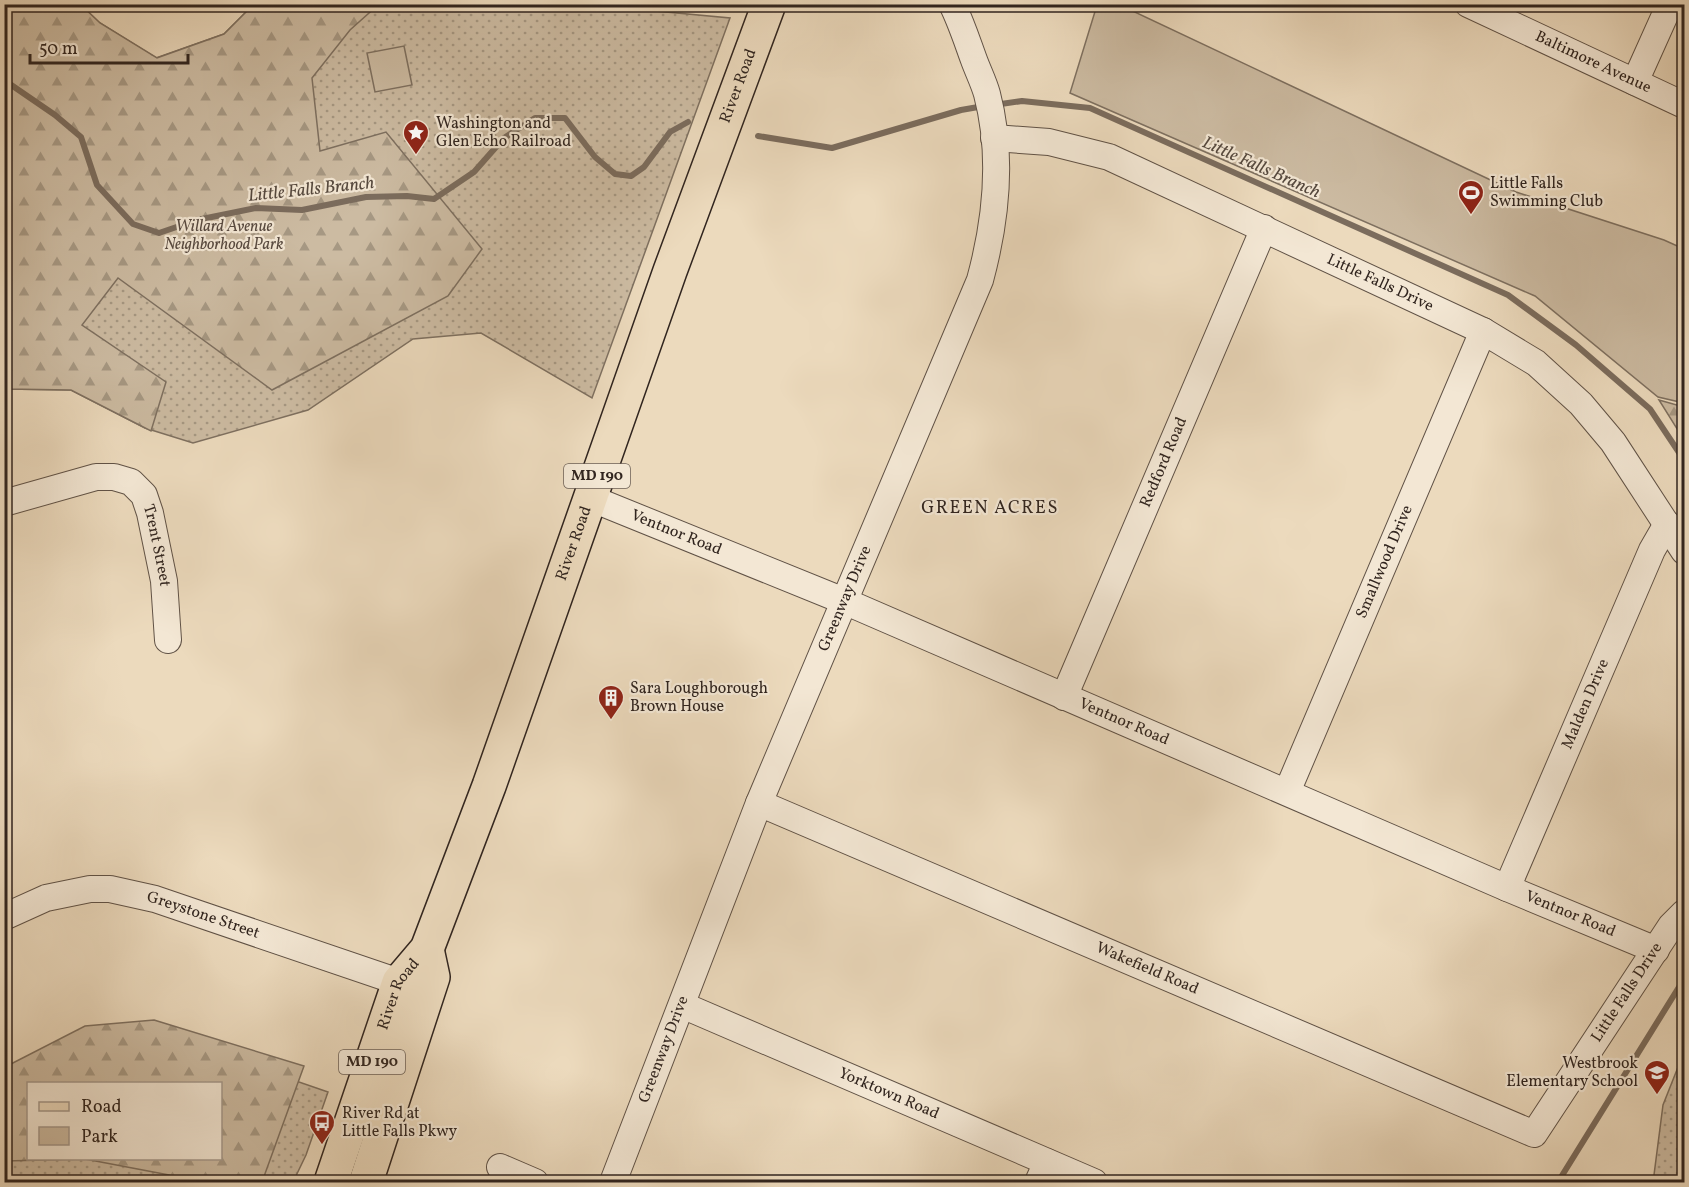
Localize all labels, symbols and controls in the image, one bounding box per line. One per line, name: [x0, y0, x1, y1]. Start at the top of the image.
street label: Baltimore Avenue: [1531, 26, 1655, 99]
scale bar: [30, 27, 188, 65]
text: 50 m: [39, 37, 78, 62]
street label: River Road: [715, 46, 762, 126]
place label: Washington and Glen Echo Railroad: [436, 113, 571, 153]
place icon: Washington and Glen Echo Railroad: [401, 118, 431, 156]
water label: Little Falls Branch: [1198, 131, 1324, 205]
water label: Little Falls Branch: [247, 171, 375, 209]
place label: Little Falls Swimming Club: [1490, 173, 1603, 213]
sports icon: Little Falls Swimming Club: [1456, 178, 1486, 216]
park label: Willard Avenue Neighborhood Park: [165, 216, 284, 256]
street label: Little Falls Drive: [1323, 249, 1437, 317]
street label: Redford Road: [1135, 414, 1193, 511]
road number: MD 190: [564, 464, 630, 488]
district label: GREEN ACRES: [921, 496, 1059, 521]
street label: Trent Street: [137, 502, 175, 588]
street label: Smallwood Drive: [1351, 502, 1419, 622]
street label: River Road: [551, 503, 598, 584]
street label: Ventnor Road: [627, 505, 725, 561]
street label: Greenway Drive: [813, 542, 877, 655]
street label: Malden Drive: [1557, 656, 1615, 753]
place label: Sara Loughborough Brown House: [630, 678, 768, 718]
building icon: Sara Loughborough Brown House: [596, 683, 626, 721]
street label: Ventnor Road: [1075, 693, 1172, 751]
street label: Ventnor Road: [1521, 886, 1619, 943]
street label: Greystone Street: [145, 887, 263, 945]
street label: Wakefield Road: [1092, 937, 1202, 1000]
street label: Little Falls Drive: [1586, 938, 1668, 1047]
street label: River Road: [372, 954, 425, 1033]
street label: Greenway Drive: [633, 993, 695, 1106]
road number: MD 190: [339, 1050, 405, 1074]
place label: Westbrook Elementary School: [1506, 1053, 1638, 1093]
school or university icon: Westbrook Elementary School: [1642, 1058, 1672, 1096]
street label: Yorktown Road: [835, 1062, 943, 1125]
legend: [27, 1082, 222, 1160]
text: Road: [81, 1095, 122, 1120]
place label: River Rd at Little Falls Pkwy: [342, 1103, 458, 1143]
bus stop icon: River Rd at Little Falls Pkwy: [307, 1108, 337, 1146]
text: Park: [81, 1125, 118, 1150]

